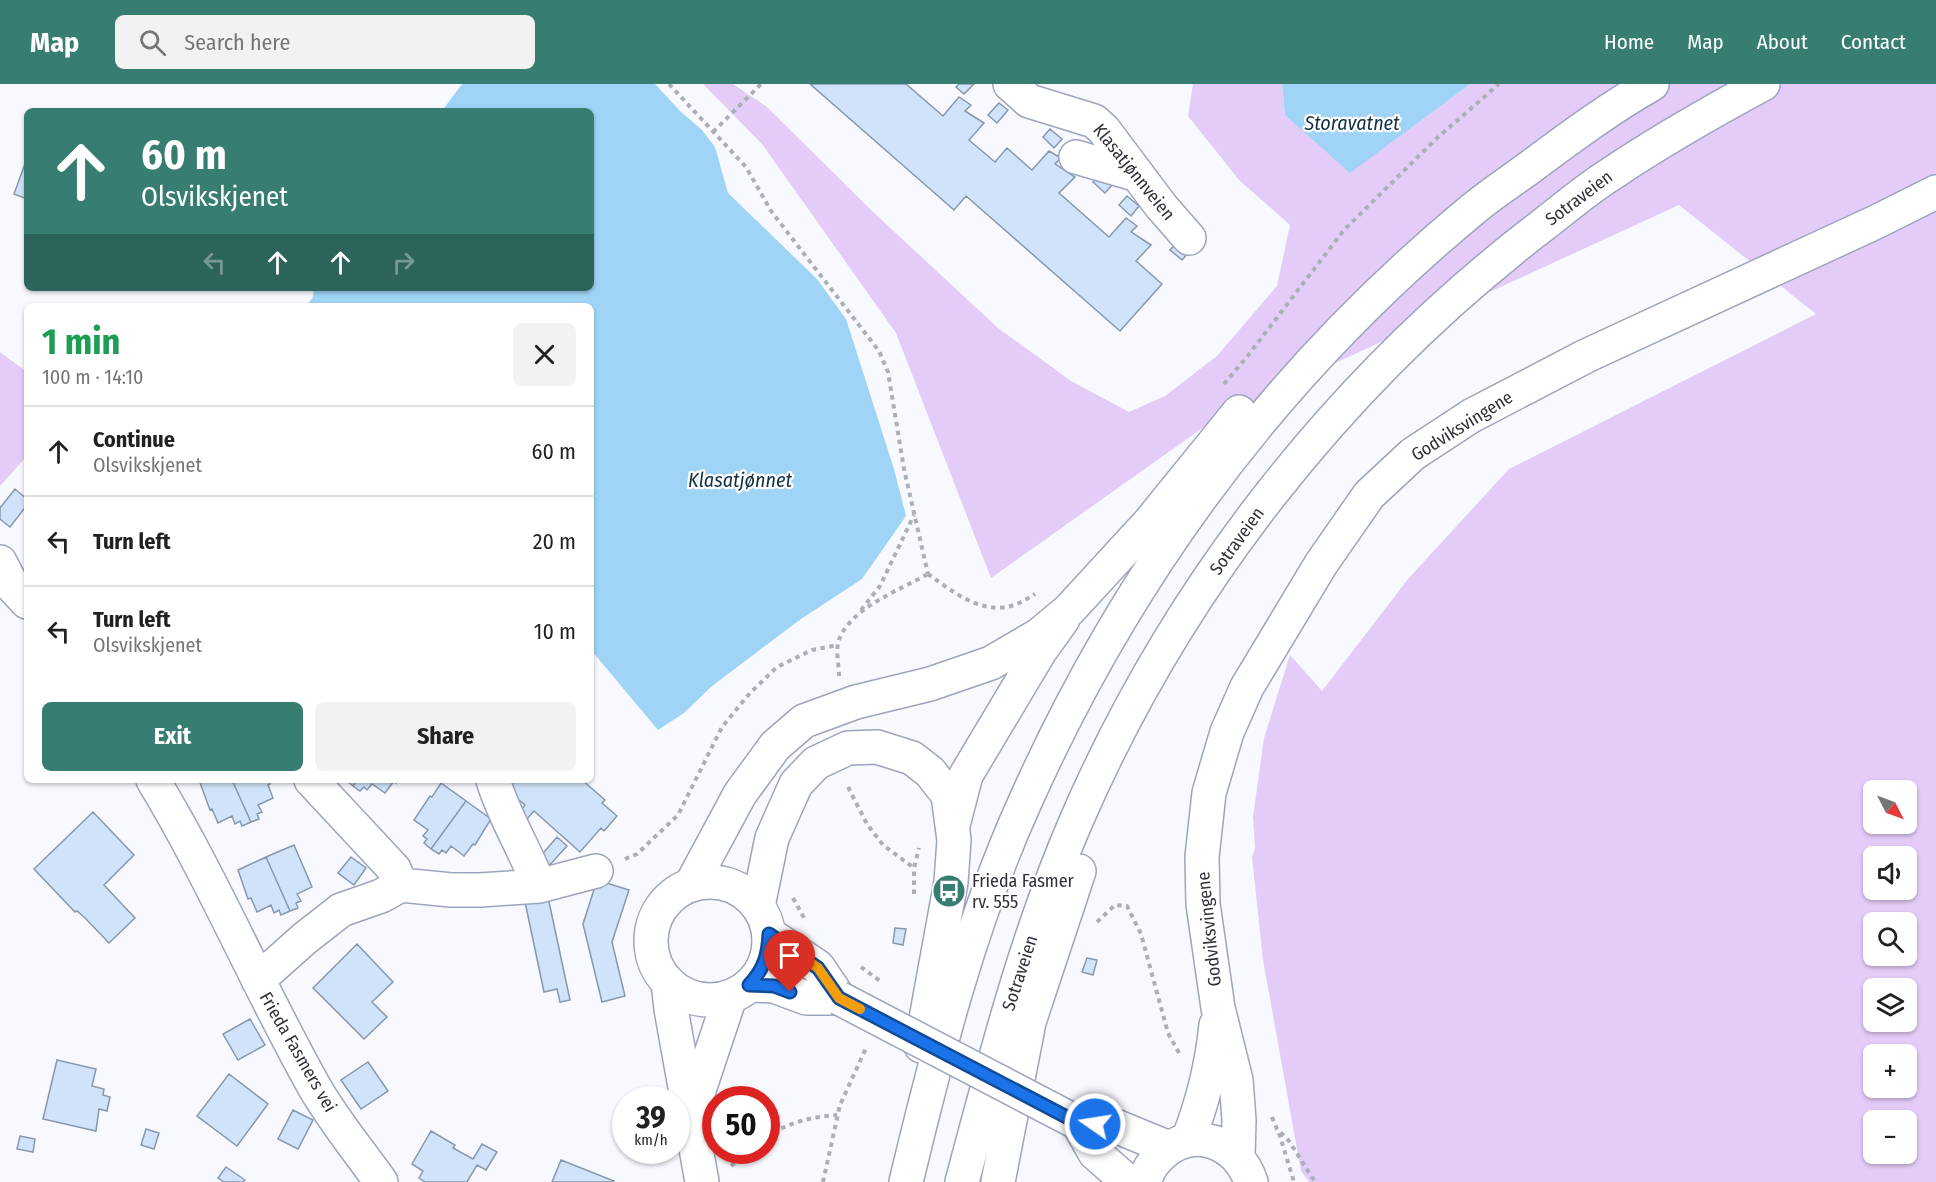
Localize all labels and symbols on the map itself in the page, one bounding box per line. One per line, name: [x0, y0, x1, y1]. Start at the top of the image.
water label: Storavatnet: [1303, 111, 1400, 135]
street label: Klasatjønnveien: [1088, 119, 1180, 225]
street label: Sotraveien: [1541, 166, 1617, 230]
street label: Godviksvingene: [1407, 386, 1517, 466]
water label: Klasatjønnet: [688, 468, 792, 492]
street label: Sotraveien: [1205, 503, 1269, 579]
north arrow: [1863, 780, 1917, 834]
place label: Frieda Fasmer rv. 555: [972, 870, 1075, 913]
street label: Godviksvingene: [1192, 870, 1226, 987]
bus stop icon: Frieda Fasmer rv. 555: [931, 873, 967, 909]
pin: [764, 930, 815, 992]
street label: Sotraveien: [997, 932, 1043, 1014]
street label: Frieda Fasmers vei: [255, 988, 341, 1116]
speed limit sign: 50: [702, 1086, 780, 1164]
position arrow: [1063, 1092, 1127, 1156]

